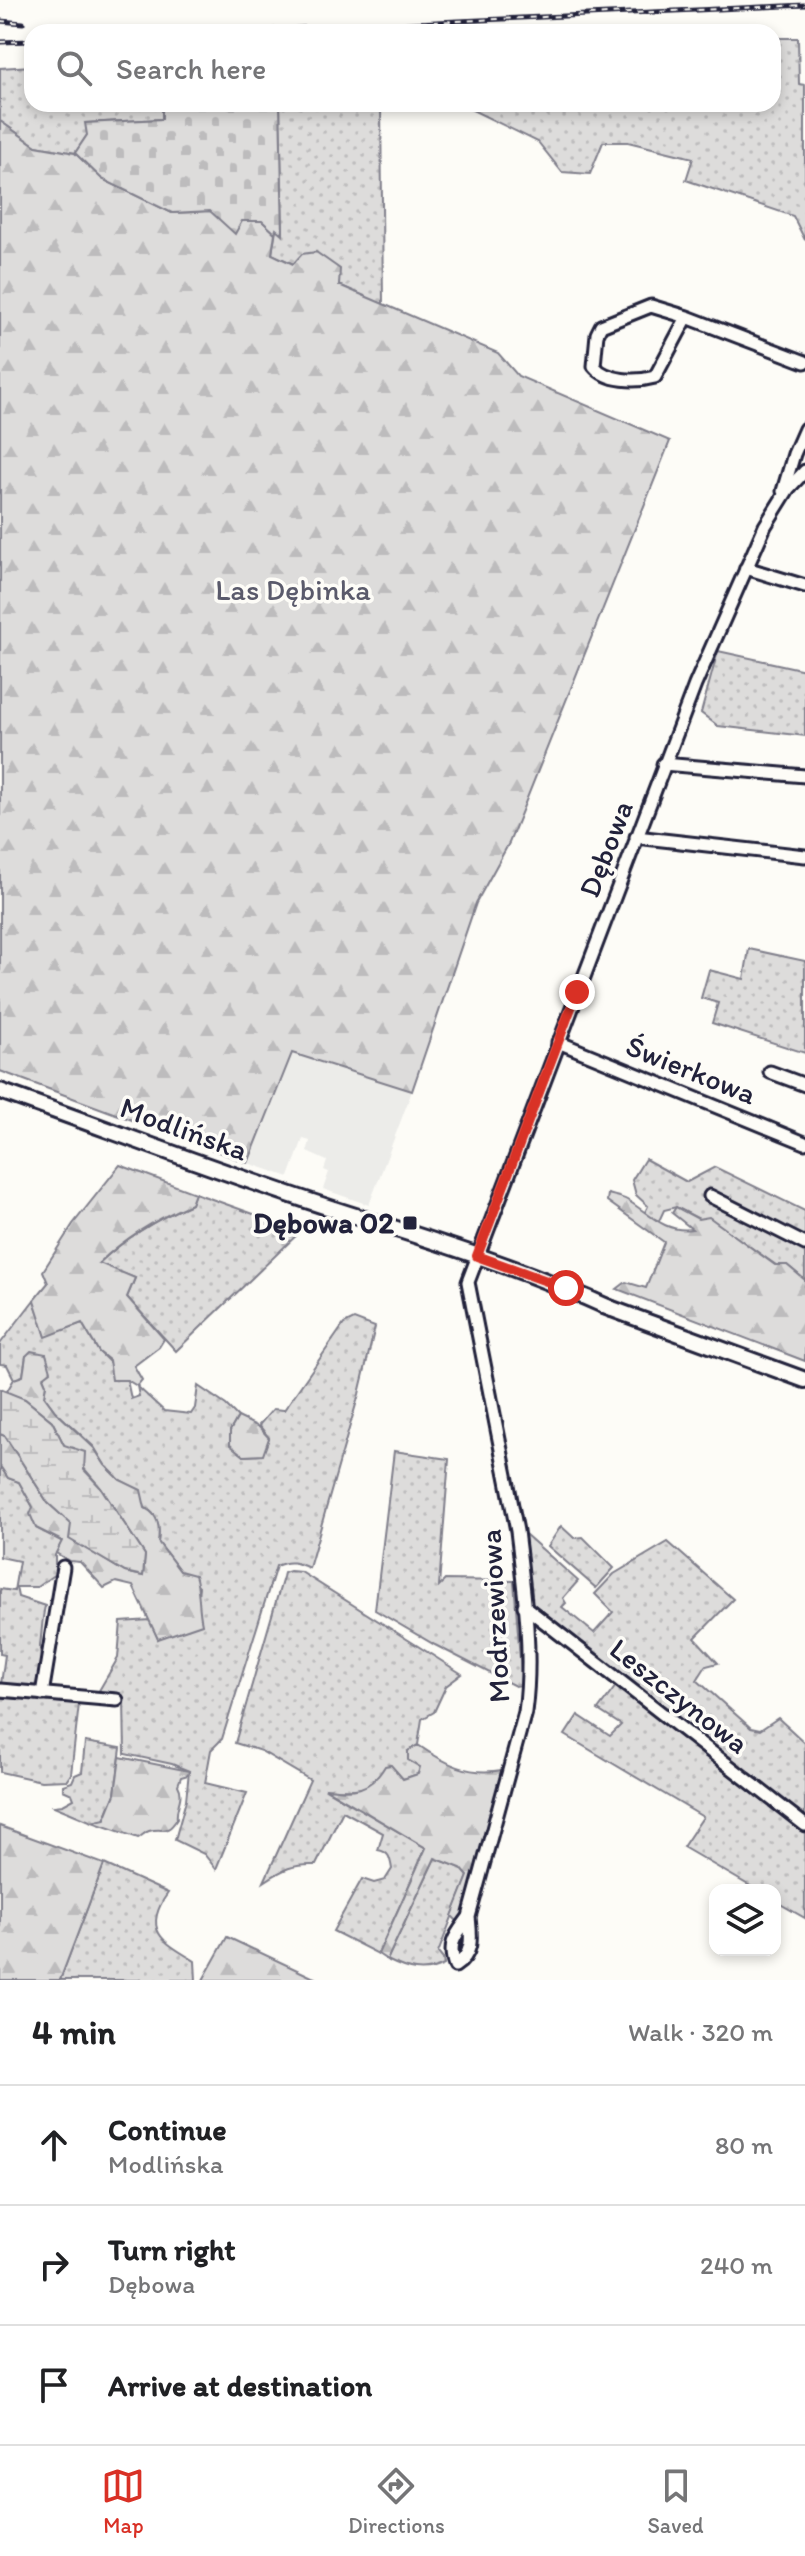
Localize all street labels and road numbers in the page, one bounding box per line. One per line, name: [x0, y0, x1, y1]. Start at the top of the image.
street label: Dębowa: [570, 795, 641, 902]
street label: Świerkowa: [621, 1027, 762, 1113]
street label: Modlińska: [115, 1088, 253, 1169]
street label: Modrzewiowa: [471, 1528, 518, 1704]
street label: Leszczynowa: [602, 1630, 756, 1761]

